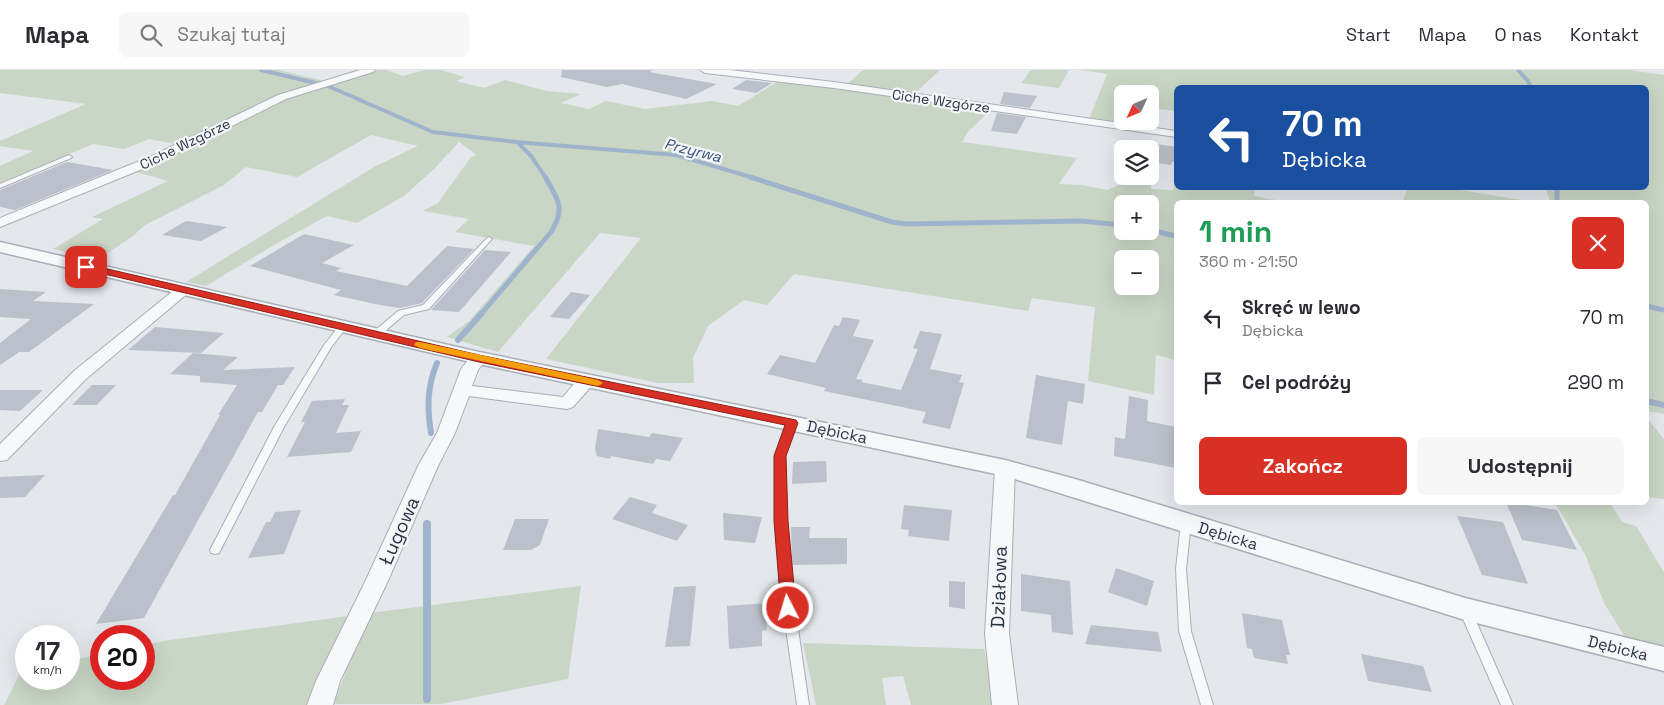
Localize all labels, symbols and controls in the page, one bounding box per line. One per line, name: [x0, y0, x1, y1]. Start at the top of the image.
search box: [119, 12, 469, 57]
text: Mapa: [25, 19, 89, 50]
icon: search: [137, 21, 165, 49]
text: Szukaj tutaj: [177, 22, 286, 47]
text: Start: [1346, 23, 1391, 46]
text: Mapa: [1419, 23, 1466, 46]
text: O nas: [1494, 23, 1542, 46]
text: Kontakt: [1570, 23, 1639, 46]
street label: Ciche Wzgórze: [891, 85, 991, 117]
north arrow: [1114, 85, 1159, 130]
map controls: [1114, 85, 1159, 295]
text: 70 m: [1282, 102, 1363, 146]
icon: left: [1199, 105, 1264, 170]
street label: Ciche Wzgórze: [137, 114, 233, 174]
water label: Przyrwa: [663, 134, 724, 166]
button: layers: [1114, 140, 1159, 185]
text: Dębicka: [1282, 145, 1367, 173]
button: +: [1114, 195, 1159, 240]
text: 1 min: [1199, 212, 1272, 251]
button: close: [1572, 217, 1624, 269]
pin: [65, 246, 107, 288]
button: −: [1114, 250, 1159, 295]
text: 360 m · 21:50: [1199, 251, 1298, 272]
icon: arrive: [72, 253, 100, 281]
text: Skręć w lewo: [1242, 295, 1361, 320]
icon: left: [1199, 304, 1227, 332]
text: 70 m: [1580, 305, 1624, 330]
text: Dębicka: [1242, 320, 1304, 341]
icon: arrive: [1199, 369, 1227, 397]
text: Cel podróży: [1242, 370, 1351, 395]
text: 290 m: [1568, 370, 1624, 395]
street label: Dębicka: [805, 415, 869, 449]
button: Zakończ: [1199, 437, 1407, 495]
button: Udostępnij: [1417, 437, 1624, 495]
street label: Ługowa: [373, 493, 425, 569]
street label: Dębicka: [1196, 517, 1260, 555]
street label: Działowa: [985, 545, 1013, 629]
position arrow: [761, 581, 813, 633]
speed limit sign: 20: [90, 625, 155, 690]
street label: Dębicka: [1586, 630, 1650, 666]
text: 17: [35, 635, 60, 667]
text: km/h: [33, 662, 62, 678]

